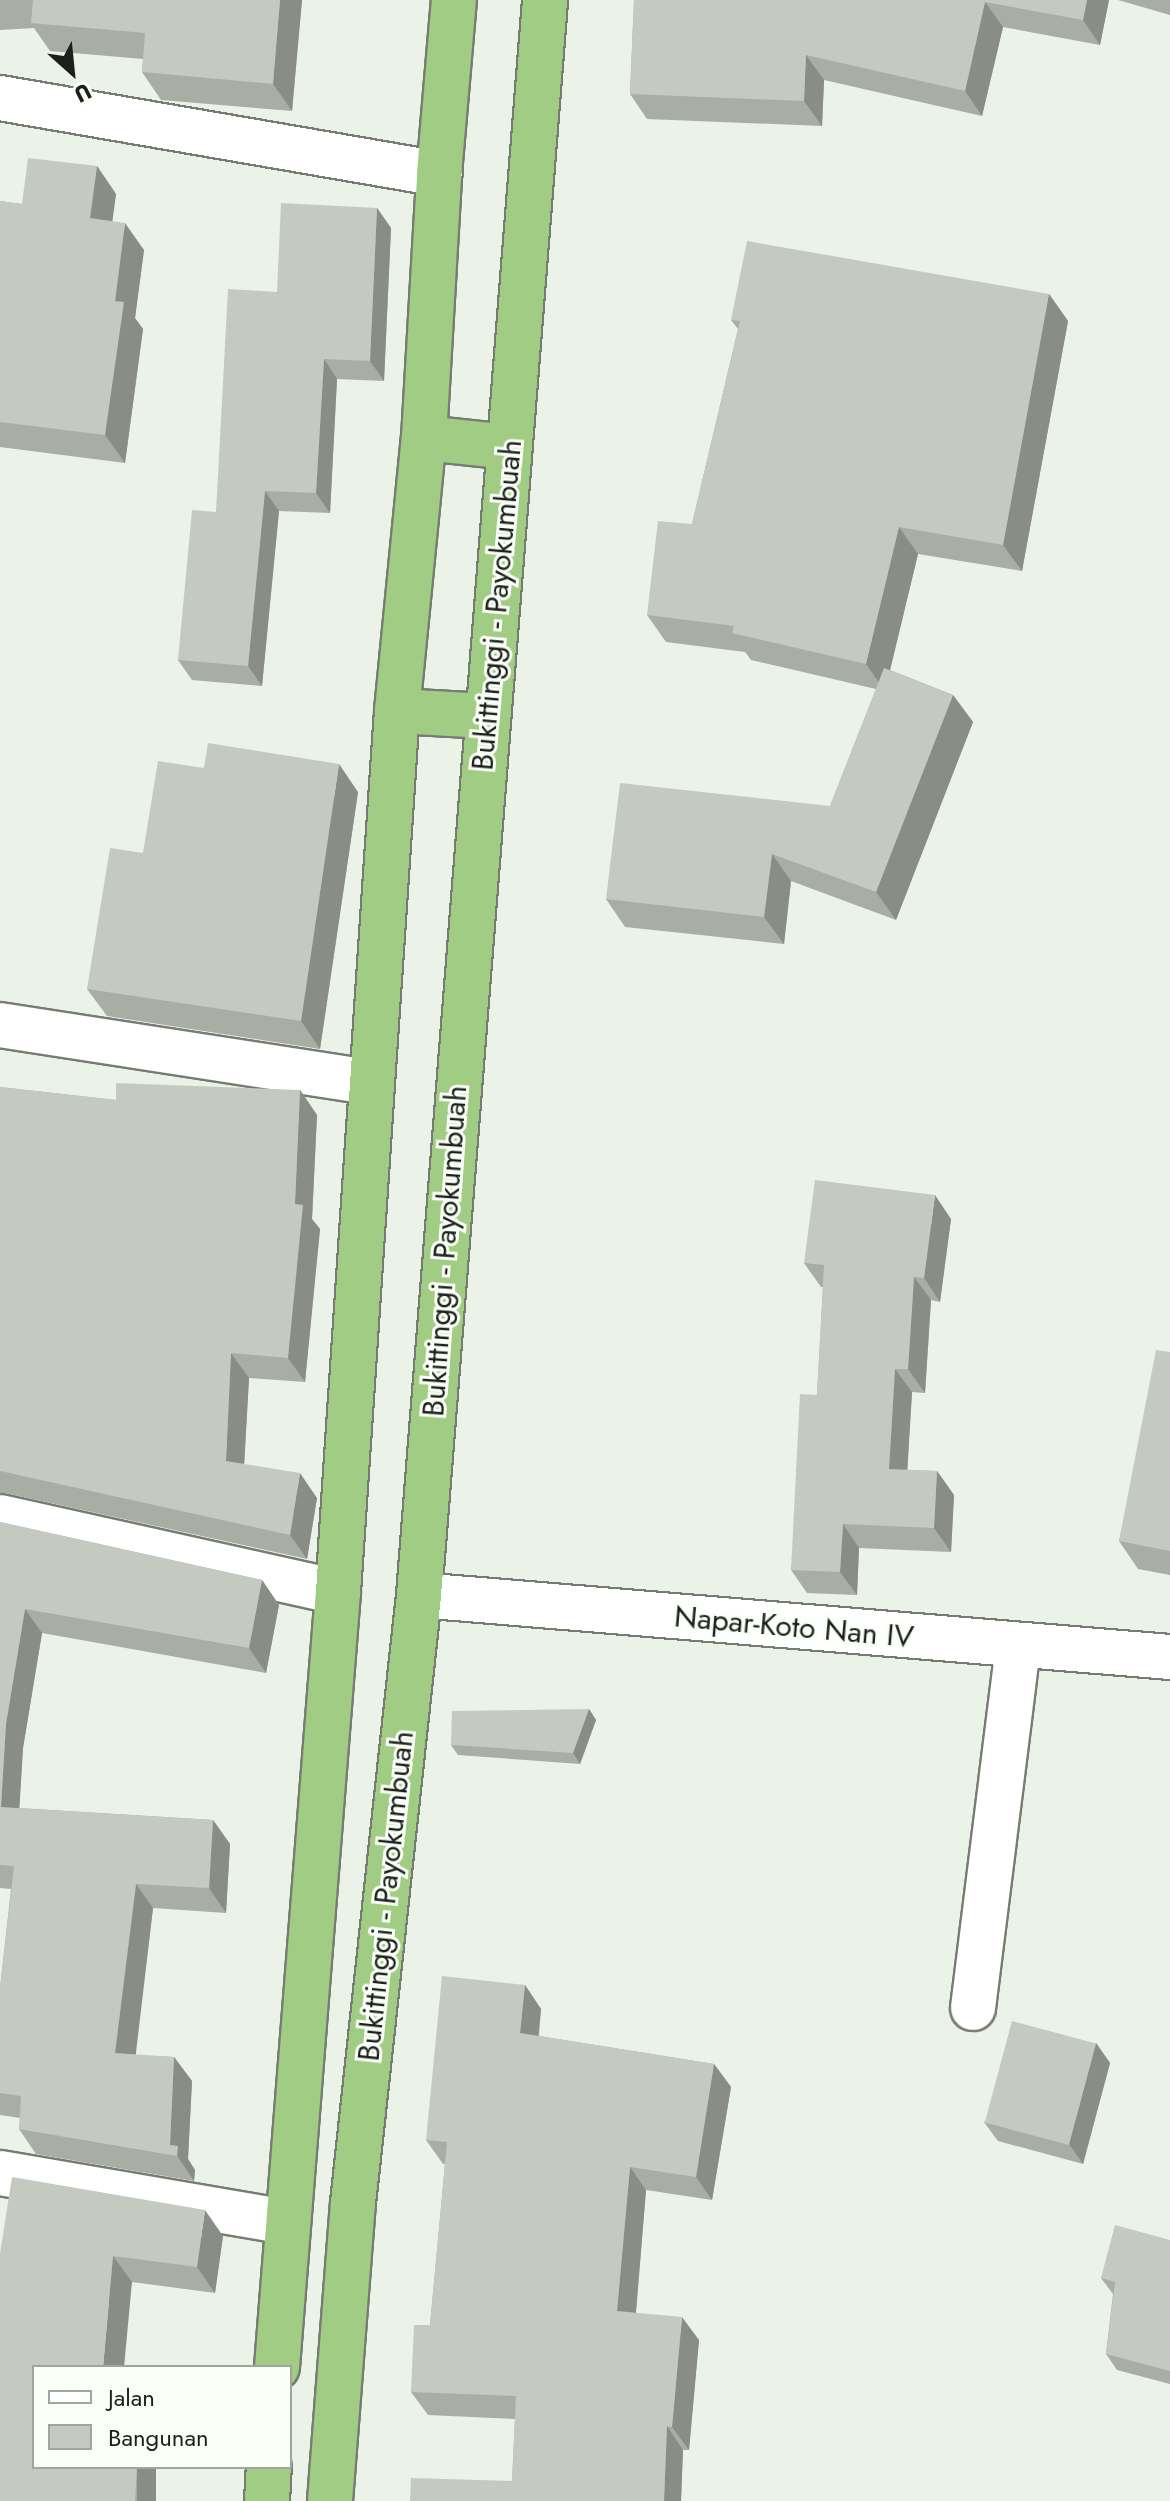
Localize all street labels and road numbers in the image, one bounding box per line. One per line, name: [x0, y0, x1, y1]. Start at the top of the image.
street label: Bukittinggi - Payokumbuah: [465, 438, 529, 772]
street label: Bukittinggi - Payokumbuah: [415, 1084, 475, 1418]
street label: Napar-Koto Nan IV: [673, 1599, 915, 1655]
street label: Bukittinggi - Payokumbuah: [351, 1729, 421, 2063]

